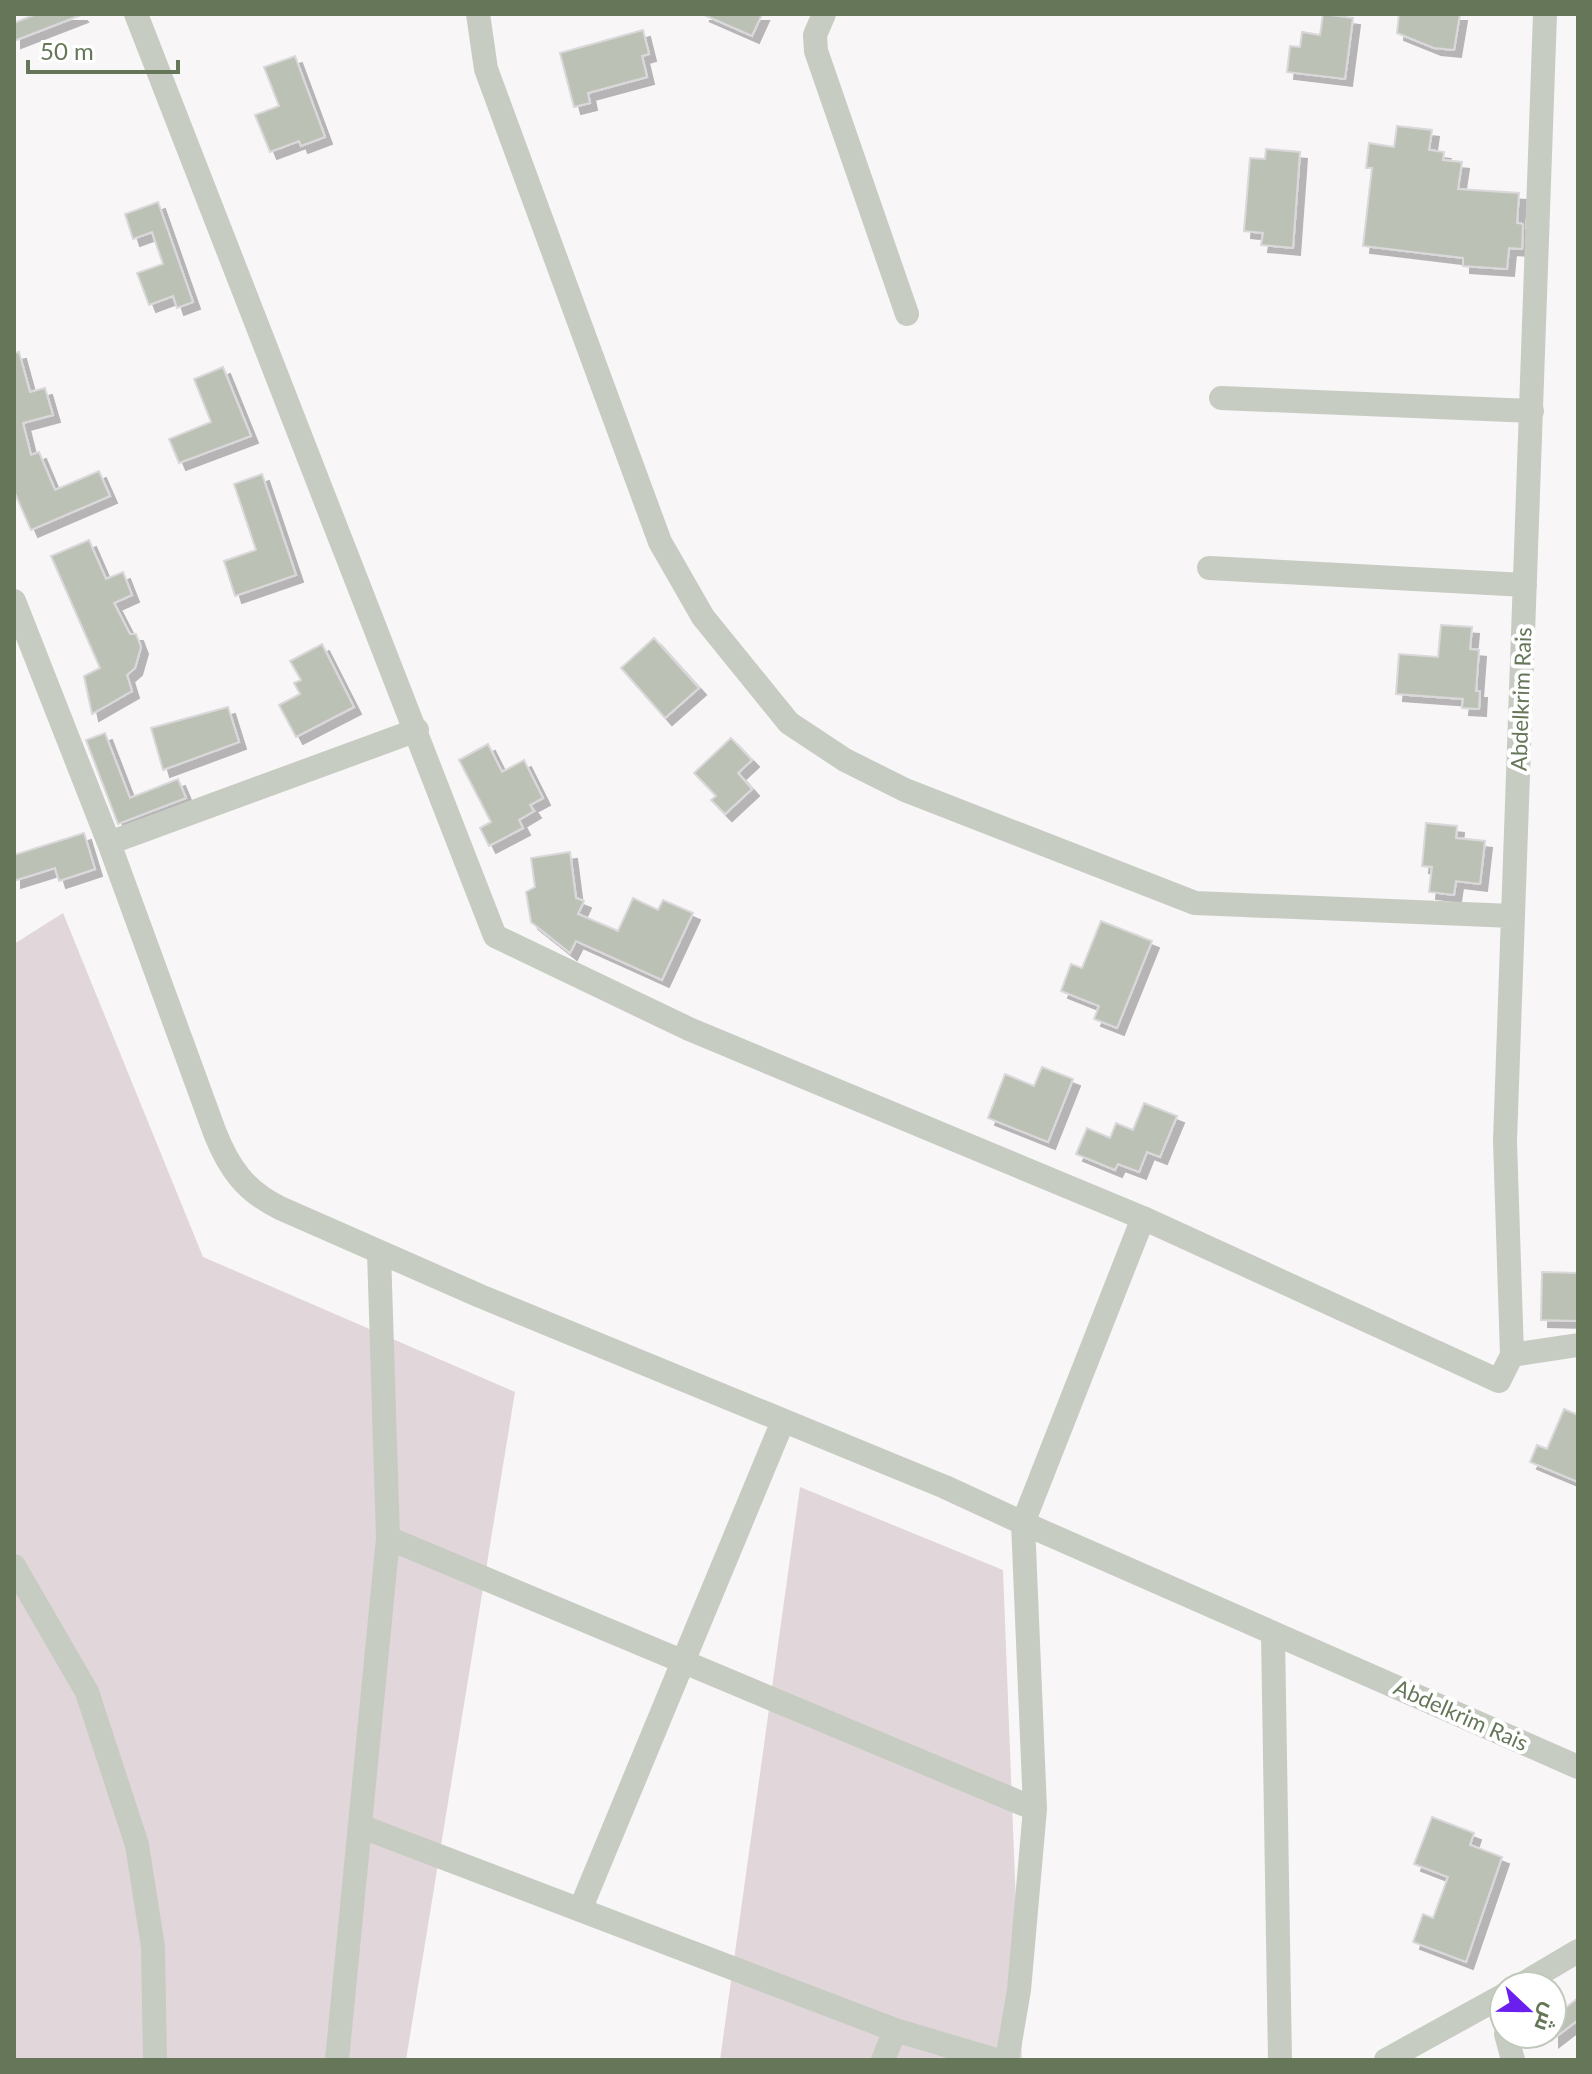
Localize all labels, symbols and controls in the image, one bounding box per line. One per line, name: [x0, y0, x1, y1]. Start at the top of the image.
scale bar: [28, 24, 178, 74]
text: 50 m: [40, 36, 94, 65]
street label: Abdelkrim Rais: [1504, 627, 1537, 771]
street label: Abdelkrim Rais: [1390, 1673, 1532, 1756]
north arrow: [1488, 1970, 1568, 2050]
text: ش: [1528, 1999, 1565, 2036]

